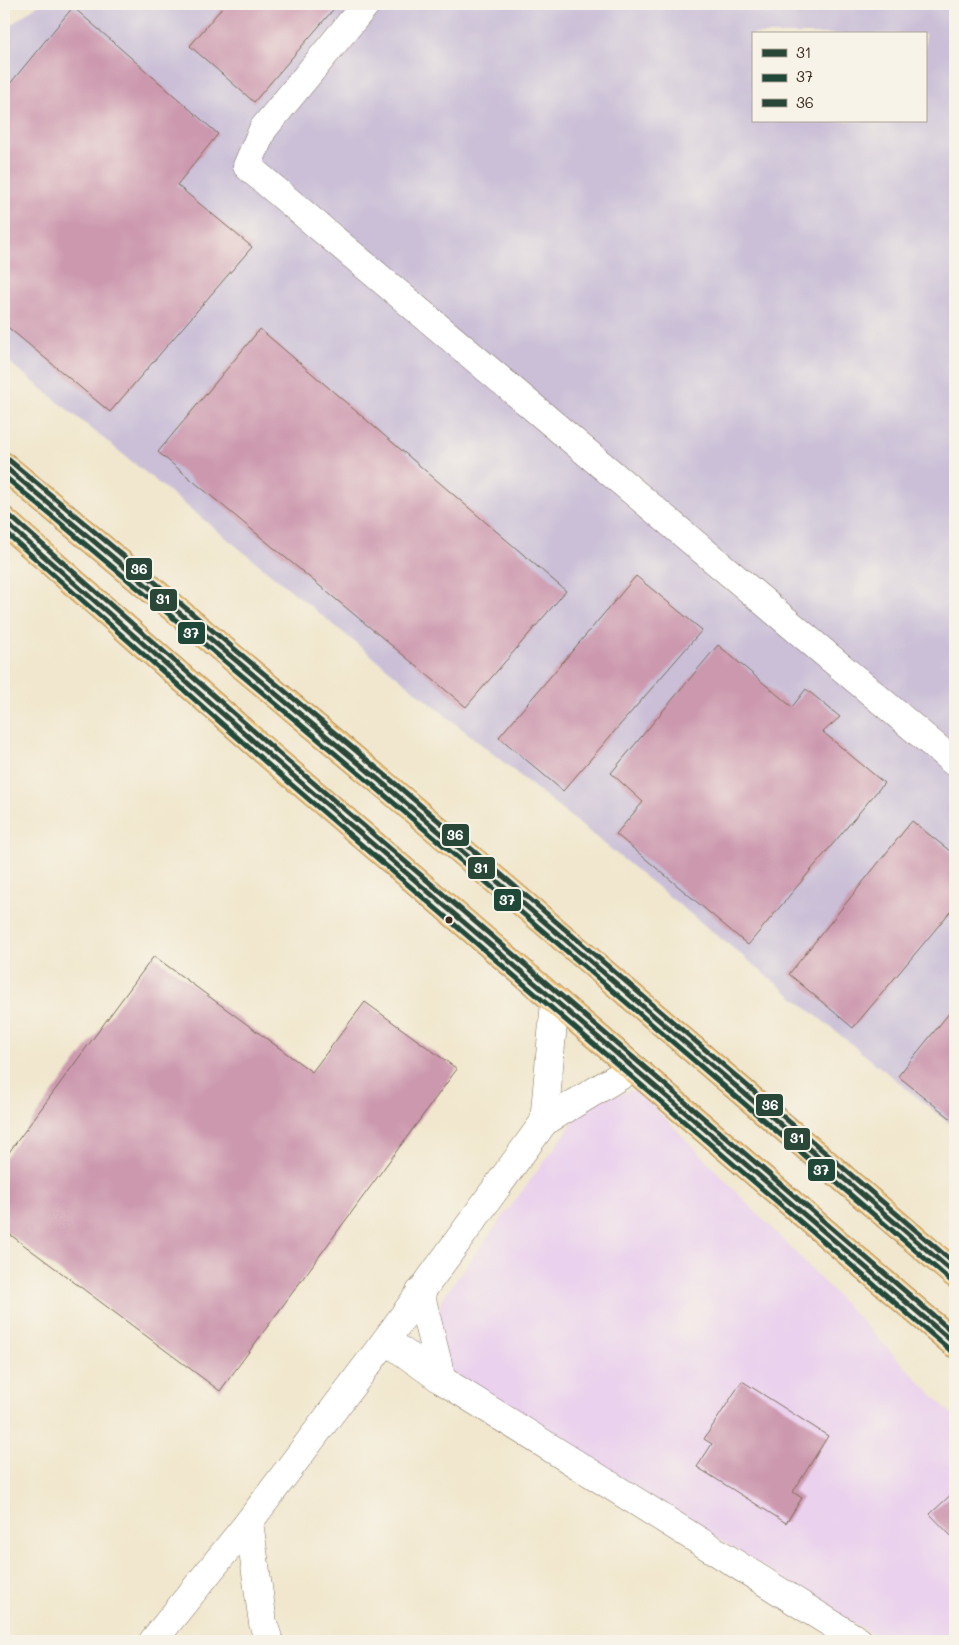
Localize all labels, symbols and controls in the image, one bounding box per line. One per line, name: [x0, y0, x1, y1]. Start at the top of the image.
legend: [752, 32, 926, 122]
text: 31: [796, 42, 812, 62]
text: 37: [796, 66, 813, 86]
text: 36: [796, 92, 814, 112]
line badge: 36: [125, 557, 153, 581]
text: 36: [131, 559, 147, 578]
line badge: 31: [149, 588, 178, 612]
text: 31: [156, 589, 170, 608]
line badge: 37: [177, 621, 206, 645]
text: 37: [183, 623, 199, 642]
line badge: 36: [441, 823, 470, 847]
text: 36: [447, 825, 463, 844]
line badge: 31: [467, 856, 496, 880]
text: 31: [474, 858, 488, 877]
line badge: 37: [493, 888, 522, 912]
text: 37: [499, 890, 515, 909]
unlabelled marker: [444, 915, 454, 925]
line badge: 36: [755, 1093, 784, 1117]
text: 36: [762, 1095, 778, 1114]
line badge: 31: [783, 1127, 811, 1151]
text: 31: [790, 1128, 804, 1147]
line badge: 37: [807, 1158, 836, 1182]
text: 37: [813, 1160, 829, 1179]

